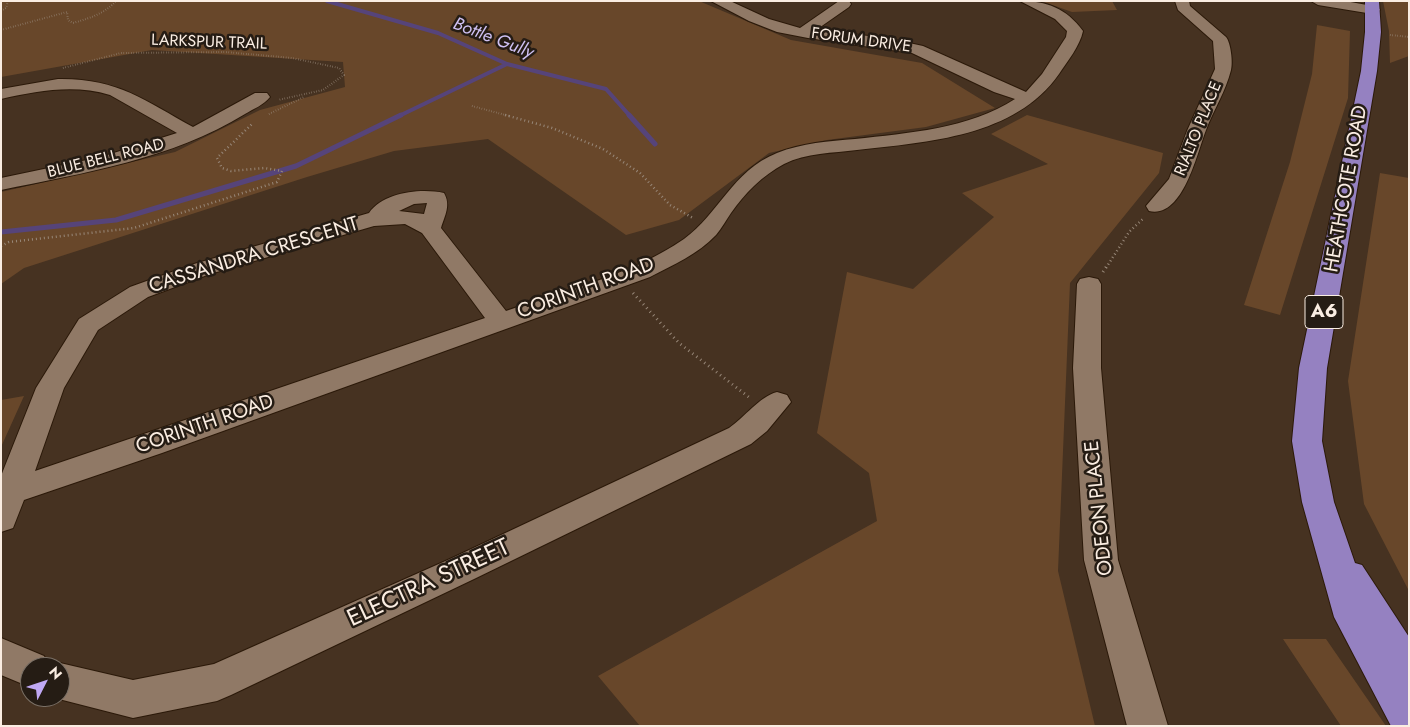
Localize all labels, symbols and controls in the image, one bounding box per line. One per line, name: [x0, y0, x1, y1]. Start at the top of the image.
water label: Bottle Gully: [450, 14, 536, 64]
street label: FORUM DRIVE: [810, 25, 912, 57]
street label: LARKSPUR TRAIL: [151, 31, 267, 55]
street label: RIALTO PLACE: [1171, 79, 1227, 179]
street label: HEATHCOTE ROAD: [1321, 104, 1373, 274]
street label: BLUE BELL ROAD: [46, 135, 166, 183]
street label: CASSANDRA CRESCENT: [146, 213, 362, 299]
street label: CORINTH ROAD: [514, 253, 658, 325]
road number: A6: [1305, 296, 1343, 328]
street label: CORINTH ROAD: [133, 390, 277, 460]
street label: ODEON PLACE: [1081, 439, 1119, 577]
street label: ELECTRA STREET: [343, 534, 515, 634]
north arrow: [20, 657, 70, 707]
text: N: [44, 662, 67, 684]

